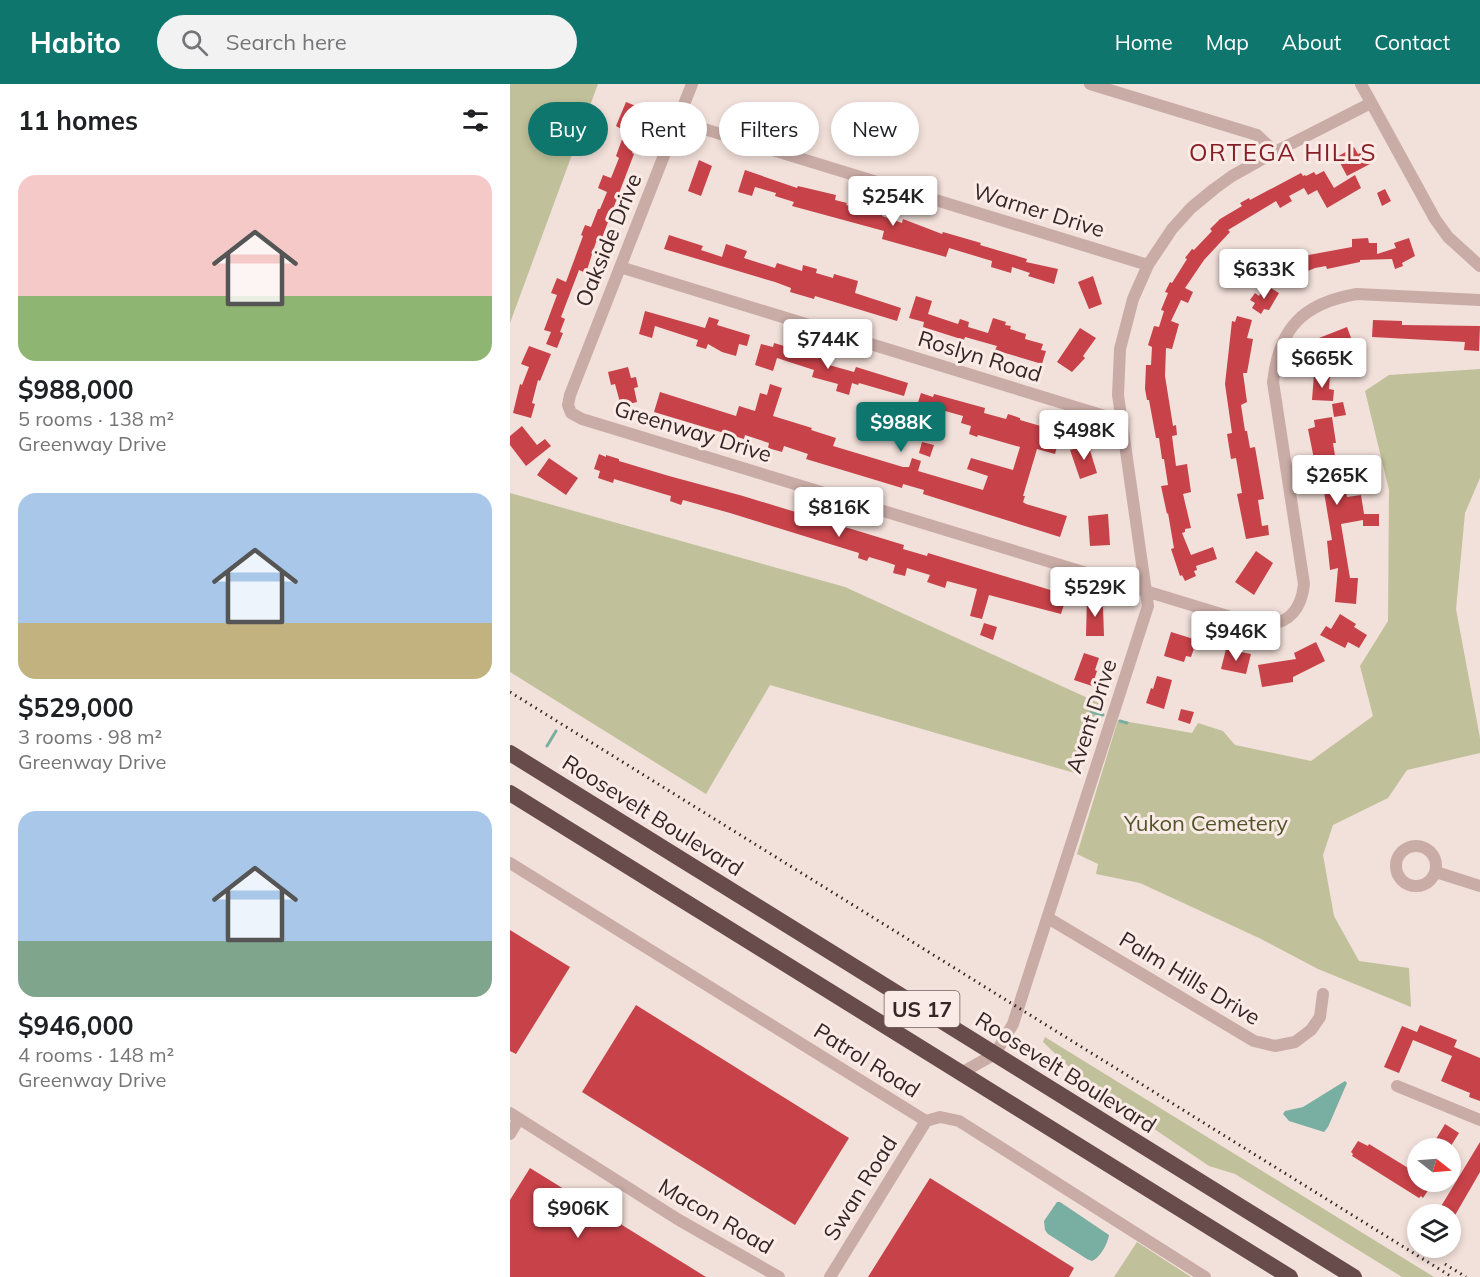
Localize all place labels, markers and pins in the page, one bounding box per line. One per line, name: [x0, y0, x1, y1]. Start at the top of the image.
pin: $254K: [851, 176, 935, 227]
pin: $633K: [1222, 249, 1306, 300]
pin: $744K: [786, 319, 870, 370]
pin: $665K: [1280, 338, 1364, 389]
pin: $988K: [859, 402, 943, 453]
pin: $498K: [1042, 410, 1126, 461]
pin: $265K: [1295, 455, 1379, 506]
pin: $816K: [797, 487, 881, 538]
pin: $529K: [1053, 567, 1137, 618]
pin: $946K: [1194, 611, 1278, 662]
pin: $906K: [536, 1188, 620, 1239]

